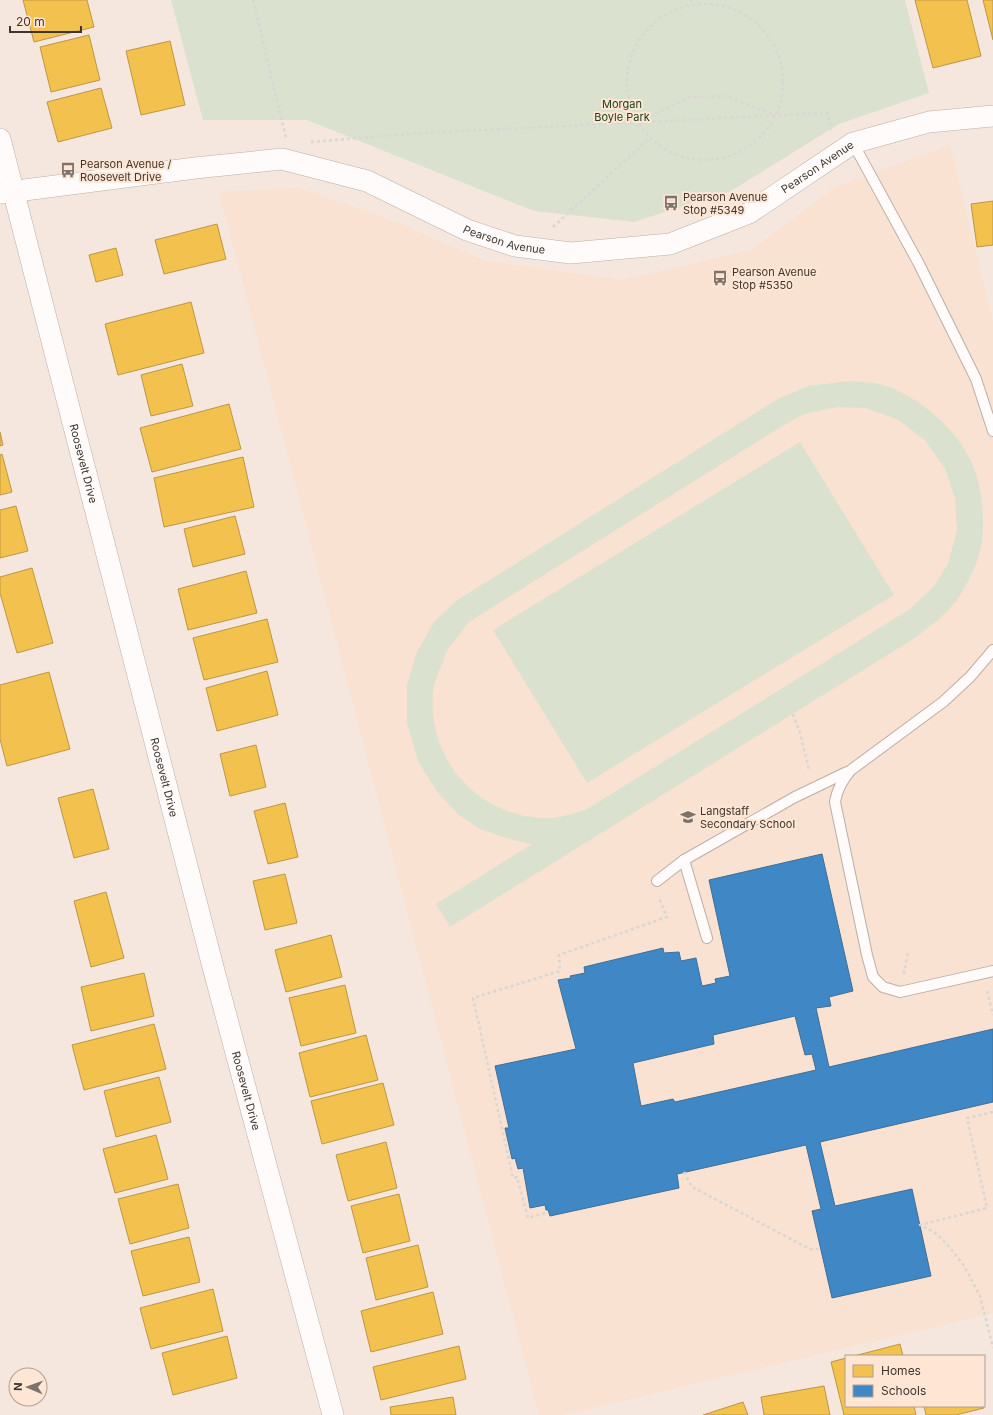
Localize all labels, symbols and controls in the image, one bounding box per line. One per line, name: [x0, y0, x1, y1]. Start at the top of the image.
scale bar: [10, 8, 81, 34]
text: 20 m: [16, 14, 45, 29]
park label: Morgan Boyle Park: [594, 97, 650, 124]
street label: Pearson Avenue: [778, 138, 856, 196]
place label: Pearson Avenue / Roosevelt Drive: [80, 157, 172, 184]
bus stop icon: Pearson Avenue / Roosevelt Drive: [59, 161, 77, 179]
place label: Pearson Avenue Stop #5349: [683, 190, 767, 217]
bus stop icon: Pearson Avenue Stop #5349: [662, 194, 680, 212]
street label: Pearson Avenue: [461, 222, 546, 257]
place label: Pearson Avenue Stop #5350: [732, 265, 816, 292]
bus stop icon: Pearson Avenue Stop #5350: [711, 269, 729, 287]
street label: Roosevelt Drive: [67, 422, 100, 505]
street label: Roosevelt Drive: [147, 736, 181, 818]
place label: Langstaff Secondary School: [700, 804, 795, 831]
school or university icon: Langstaff Secondary School: [679, 808, 697, 826]
street label: Roosevelt Drive: [229, 1050, 263, 1132]
legend: [845, 1355, 985, 1407]
text: Homes: [881, 1363, 921, 1378]
north arrow: [8, 1367, 48, 1407]
text: N: [11, 1382, 25, 1391]
text: Schools: [881, 1383, 926, 1398]

